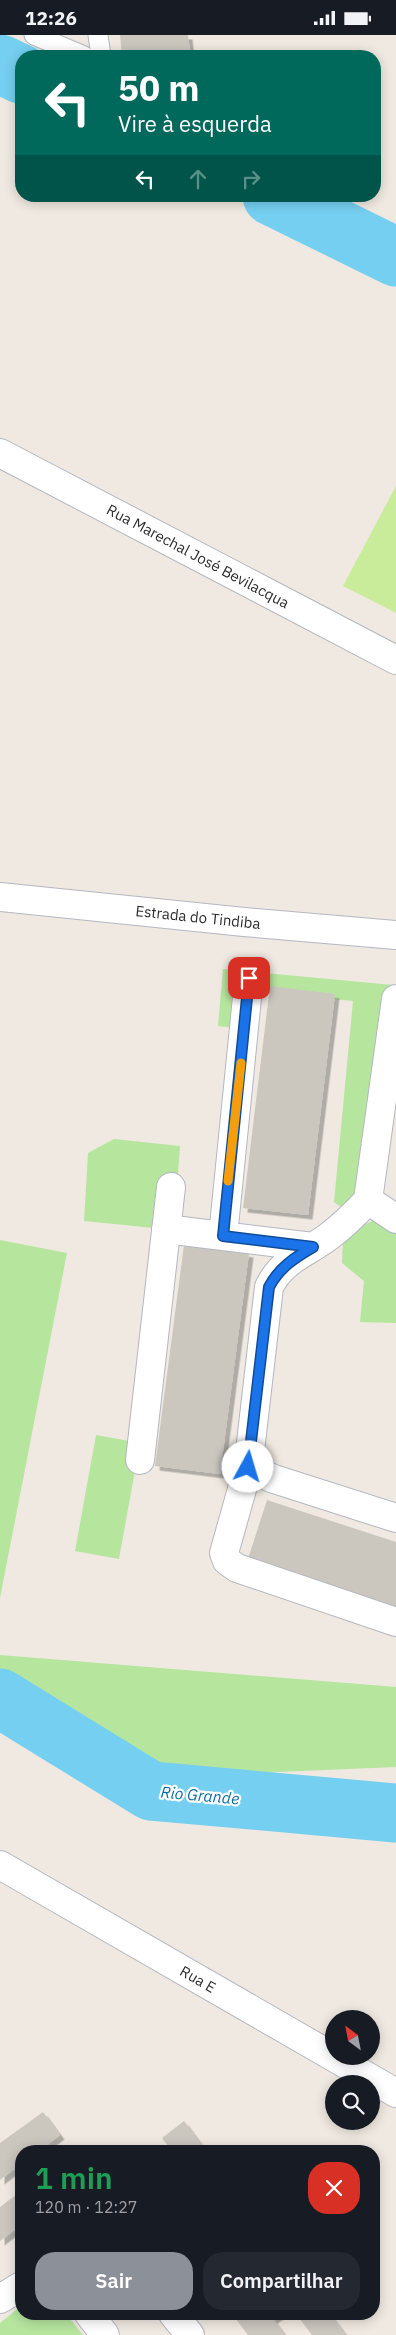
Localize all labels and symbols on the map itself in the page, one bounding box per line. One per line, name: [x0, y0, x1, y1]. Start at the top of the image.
street label: Rua Marechal José Bevilacqua: [103, 500, 293, 612]
street label: Estrada do Tindiba: [135, 901, 261, 933]
pin: [228, 957, 270, 999]
position arrow: [221, 1440, 273, 1492]
water label: Rio Grande: [160, 1782, 240, 1808]
street label: Rua E: [177, 1961, 219, 1997]
north arrow: [325, 2010, 380, 2065]

